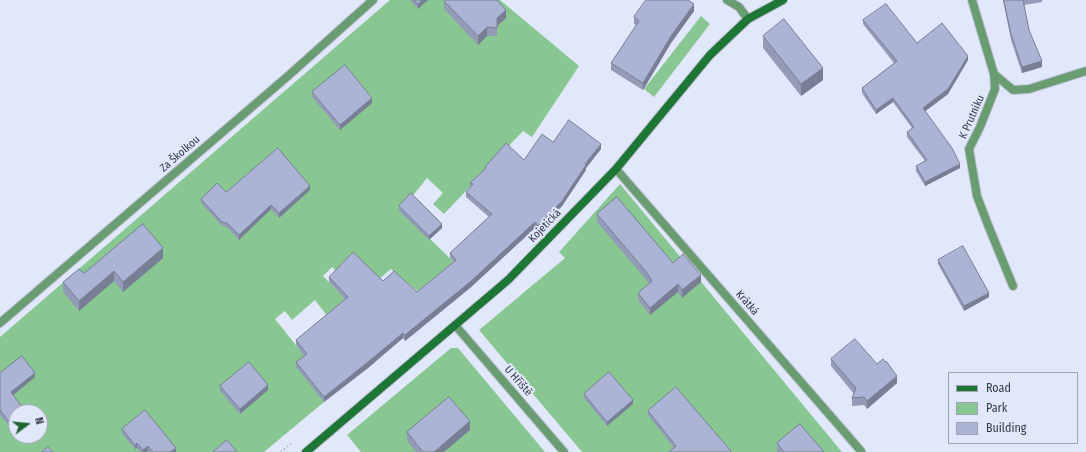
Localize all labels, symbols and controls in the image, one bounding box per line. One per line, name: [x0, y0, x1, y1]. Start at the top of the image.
street label: K Prutníku: [956, 93, 988, 141]
street label: Za Školkou: [157, 133, 203, 175]
street label: Kojetická: [526, 207, 564, 245]
street label: Krátká: [733, 288, 761, 318]
street label: U Hřiště: [501, 363, 535, 399]
legend: [948, 372, 1078, 444]
text: Road: [986, 381, 1011, 395]
text: Park: [986, 401, 1007, 415]
north arrow: [8, 404, 48, 444]
text: N: [32, 416, 46, 426]
text: Building: [986, 421, 1026, 435]

